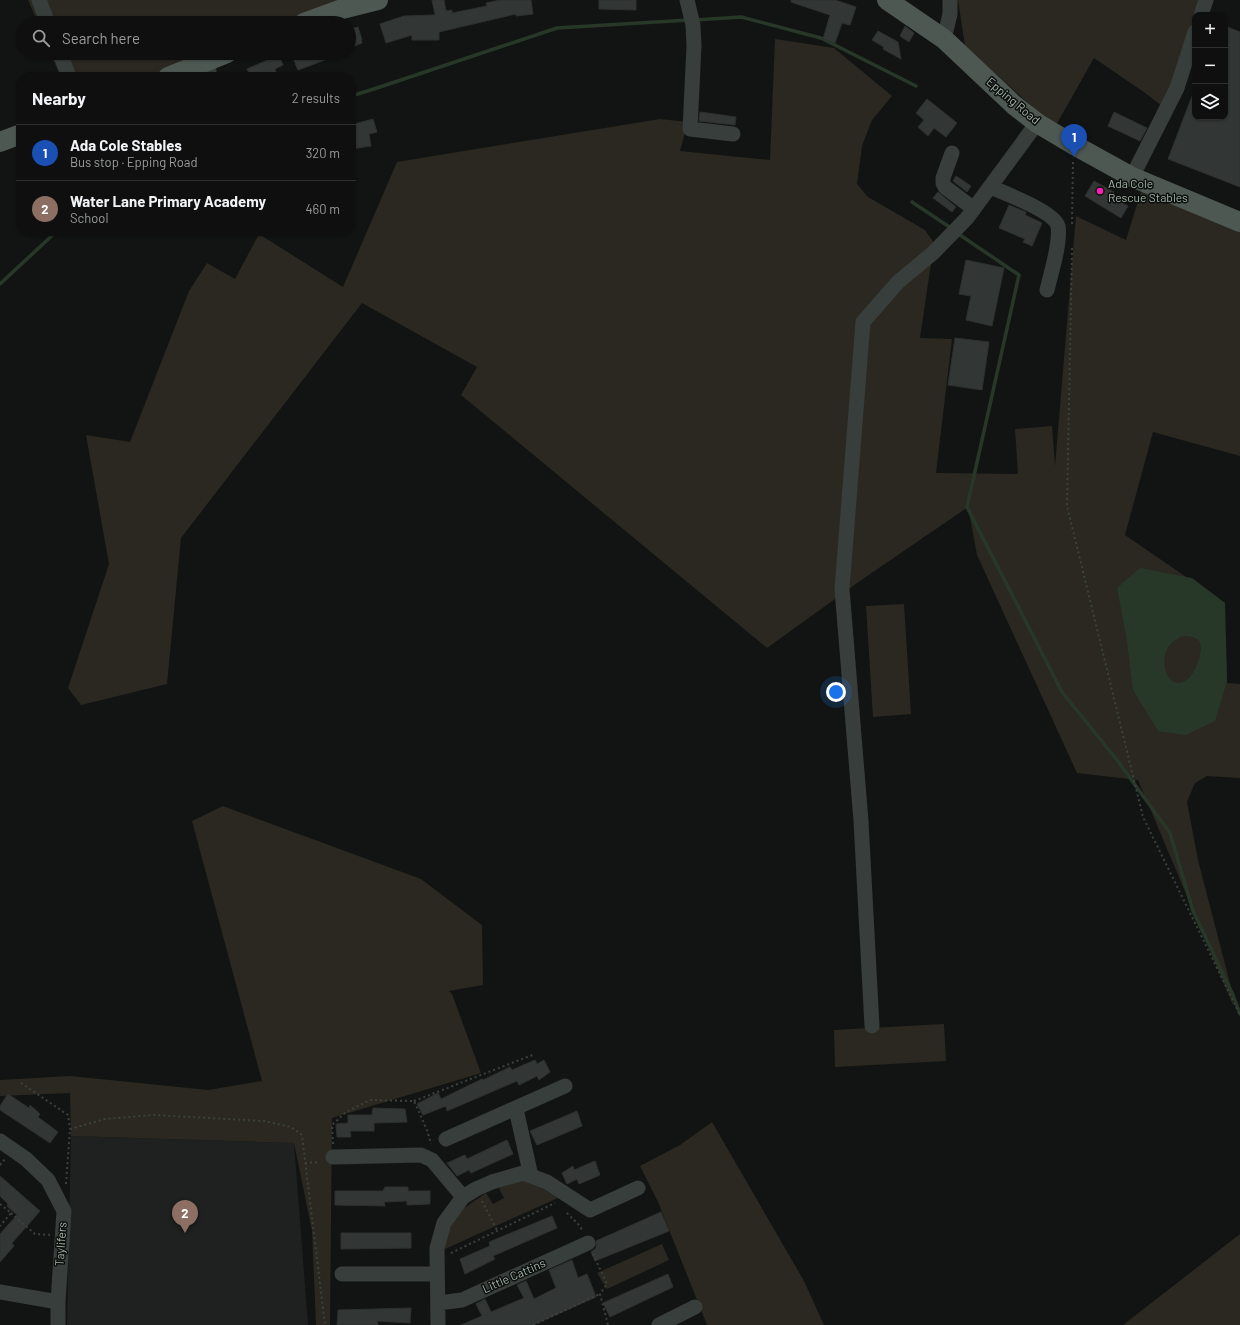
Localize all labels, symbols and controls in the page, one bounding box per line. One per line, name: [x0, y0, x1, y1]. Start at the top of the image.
map controls: [1192, 12, 1228, 120]
button: +: [1192, 12, 1228, 48]
search box: [16, 16, 356, 60]
icon: search: [30, 27, 52, 49]
text: Search here: [62, 29, 140, 47]
button: −: [1192, 48, 1228, 84]
street label: Epping Road: [984, 74, 1043, 127]
button: layers: [1192, 84, 1228, 120]
text: Nearby: [32, 88, 86, 108]
text: 2 results: [292, 90, 340, 106]
pin: 1: [1061, 124, 1087, 157]
text: Ada Cole Stables: [70, 136, 182, 154]
text: 1: [43, 145, 47, 161]
text: 320 m: [306, 145, 340, 161]
text: Bus stop · Epping Road: [70, 154, 198, 170]
place label: Ada Cole Rescue Stables: [1108, 176, 1188, 204]
marker: Ada Cole Rescue Stables: [1095, 186, 1105, 196]
text: Water Lane Primary Academy: [70, 192, 266, 210]
text: 2: [41, 201, 49, 217]
text: 460 m: [305, 201, 340, 217]
text: School: [70, 210, 108, 226]
your location: [826, 682, 846, 702]
pin: 2: [172, 1200, 198, 1233]
street label: Taylifers: [51, 1221, 69, 1267]
street label: Little Cattins: [480, 1255, 547, 1295]

